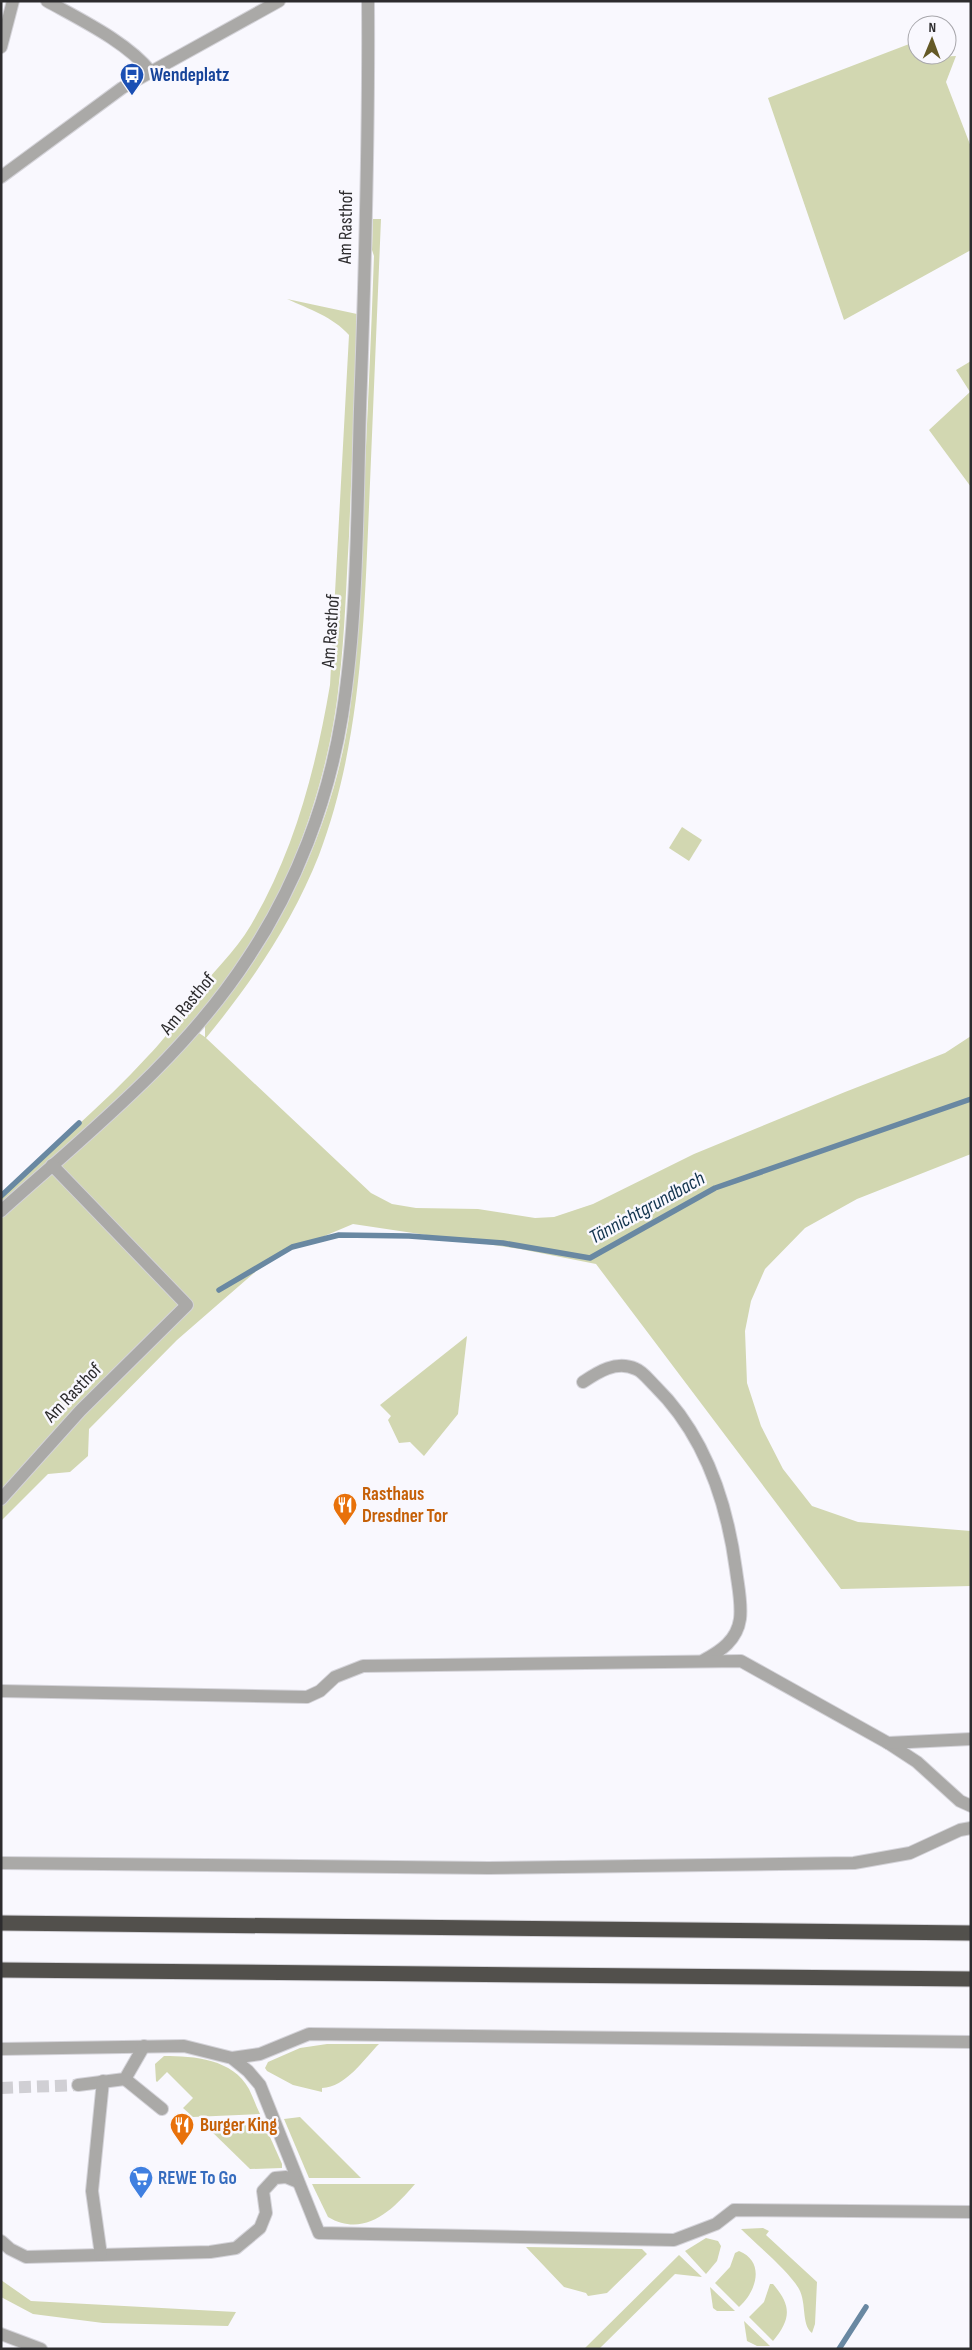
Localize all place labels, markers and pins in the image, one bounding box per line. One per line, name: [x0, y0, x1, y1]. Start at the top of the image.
bus stop icon: Wendeplatz: [119, 62, 145, 96]
place label: Wendeplatz: [150, 64, 229, 87]
place label: Rasthaus Dresdner Tor: [362, 1483, 448, 1528]
restaurant icon: Rasthaus Dresdner Tor: [332, 1492, 358, 1526]
restaurant icon: Burger King: [169, 2112, 195, 2146]
place label: Burger King: [200, 2114, 277, 2137]
supermarket icon: REWE To Go: [128, 2165, 154, 2199]
place label: REWE To Go: [158, 2167, 237, 2190]

